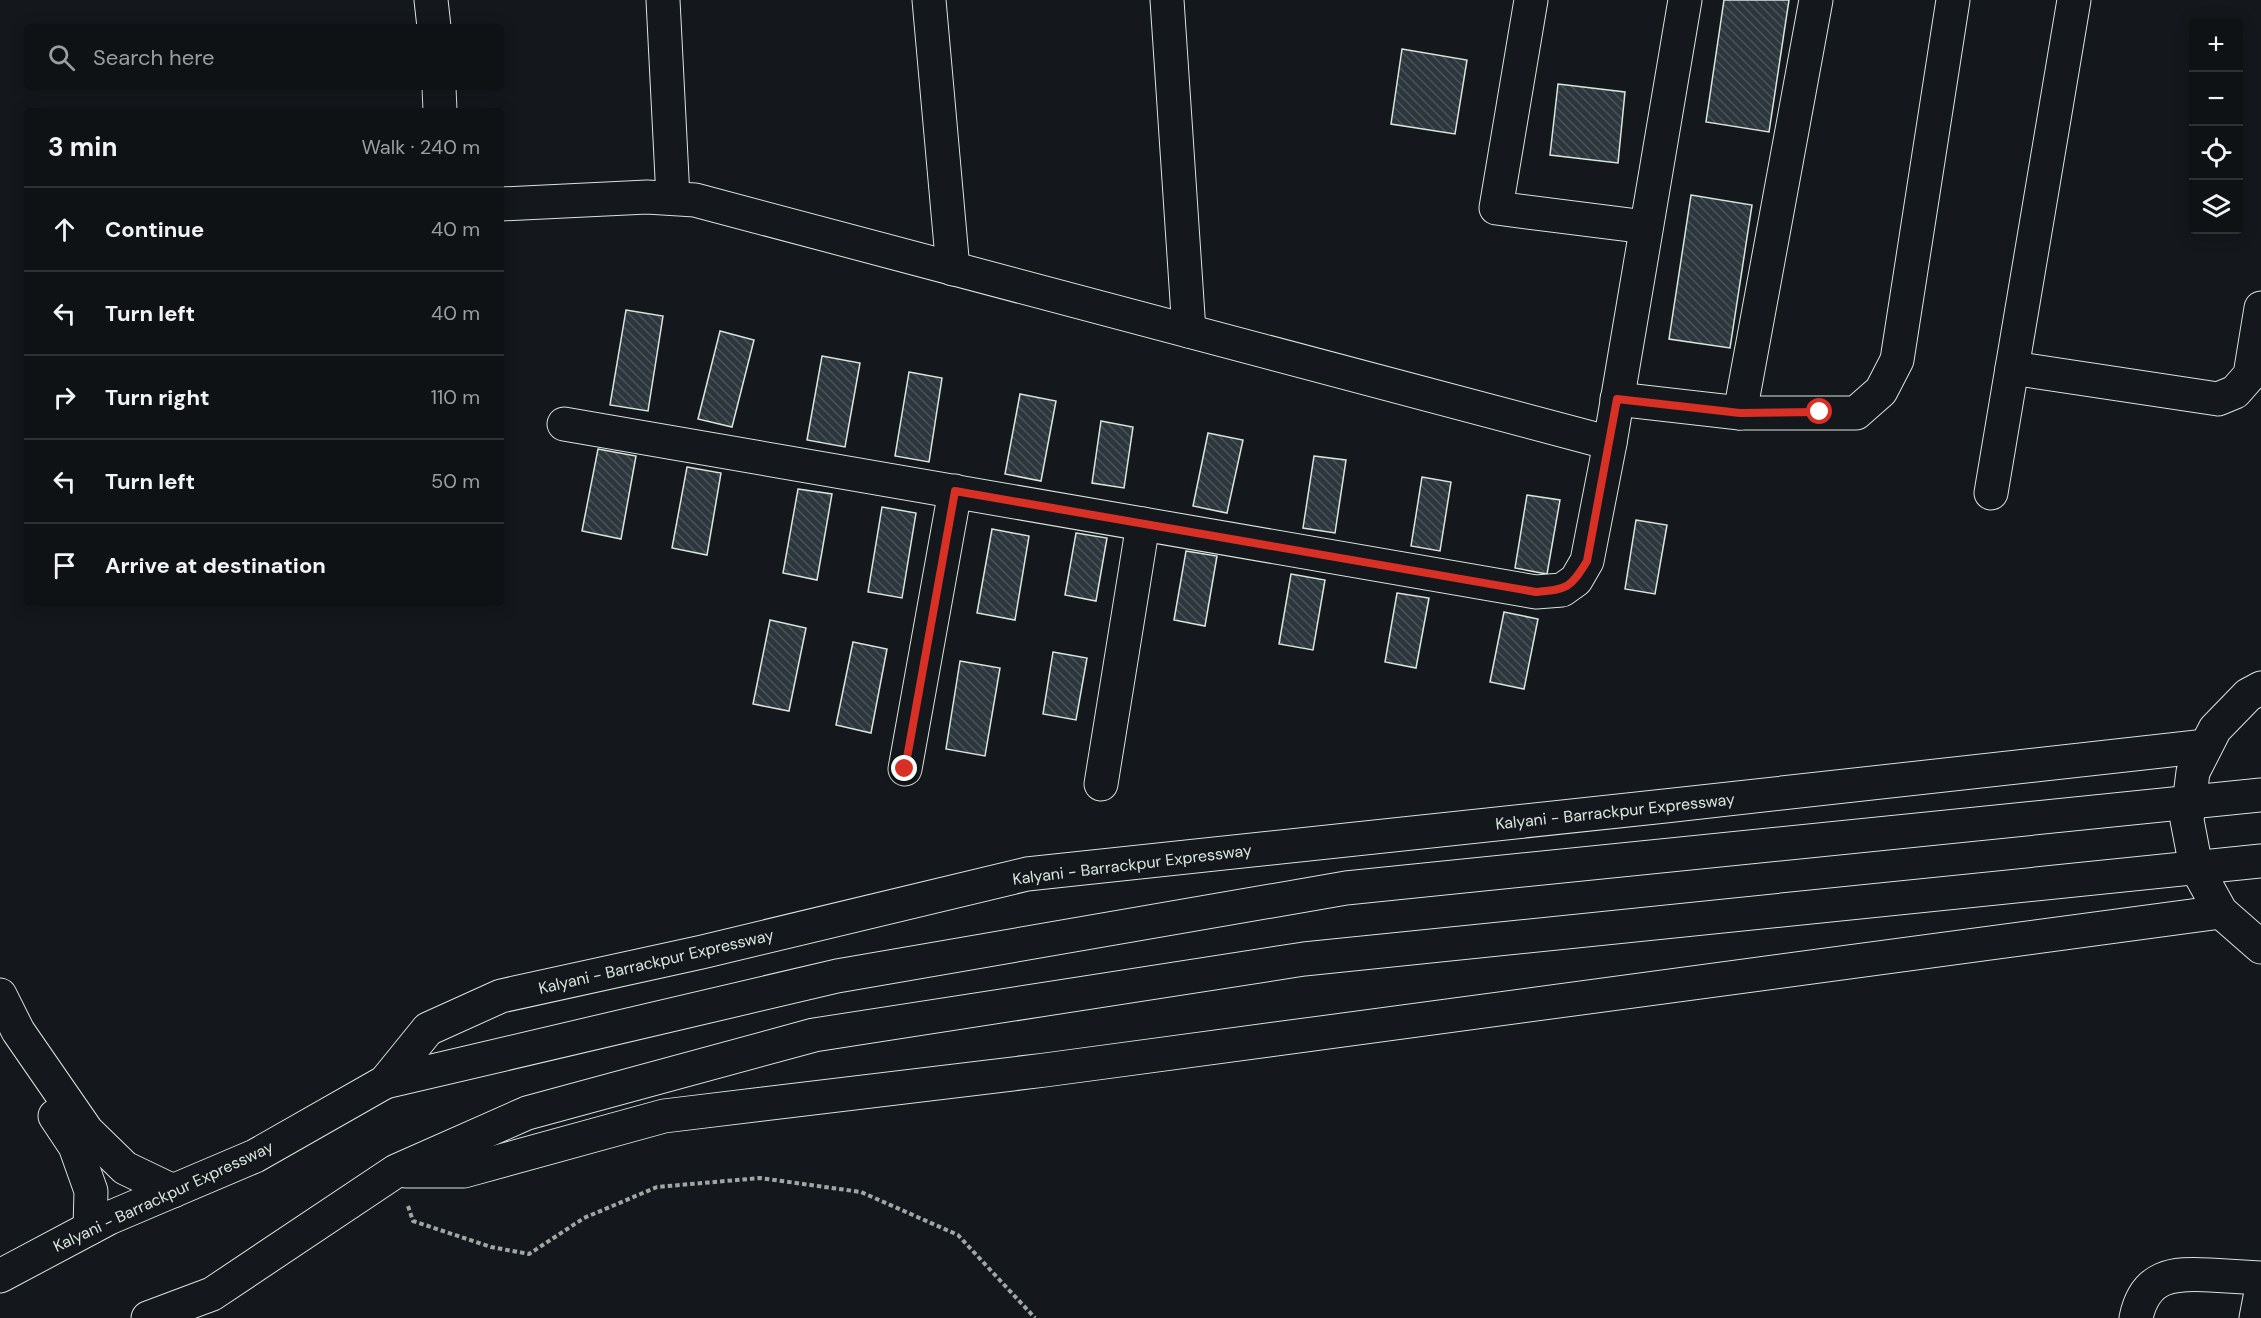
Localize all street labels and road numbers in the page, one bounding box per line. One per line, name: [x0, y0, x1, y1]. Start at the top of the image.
street label: Kalyani - Barrackpur Expressway: [1494, 788, 1736, 835]
street label: Kalyani - Barrackpur Expressway: [1011, 839, 1253, 890]
street label: Kalyani - Barrackpur Expressway: [536, 924, 776, 999]
street label: Kalyani - Barrackpur Expressway: [50, 1136, 277, 1257]

